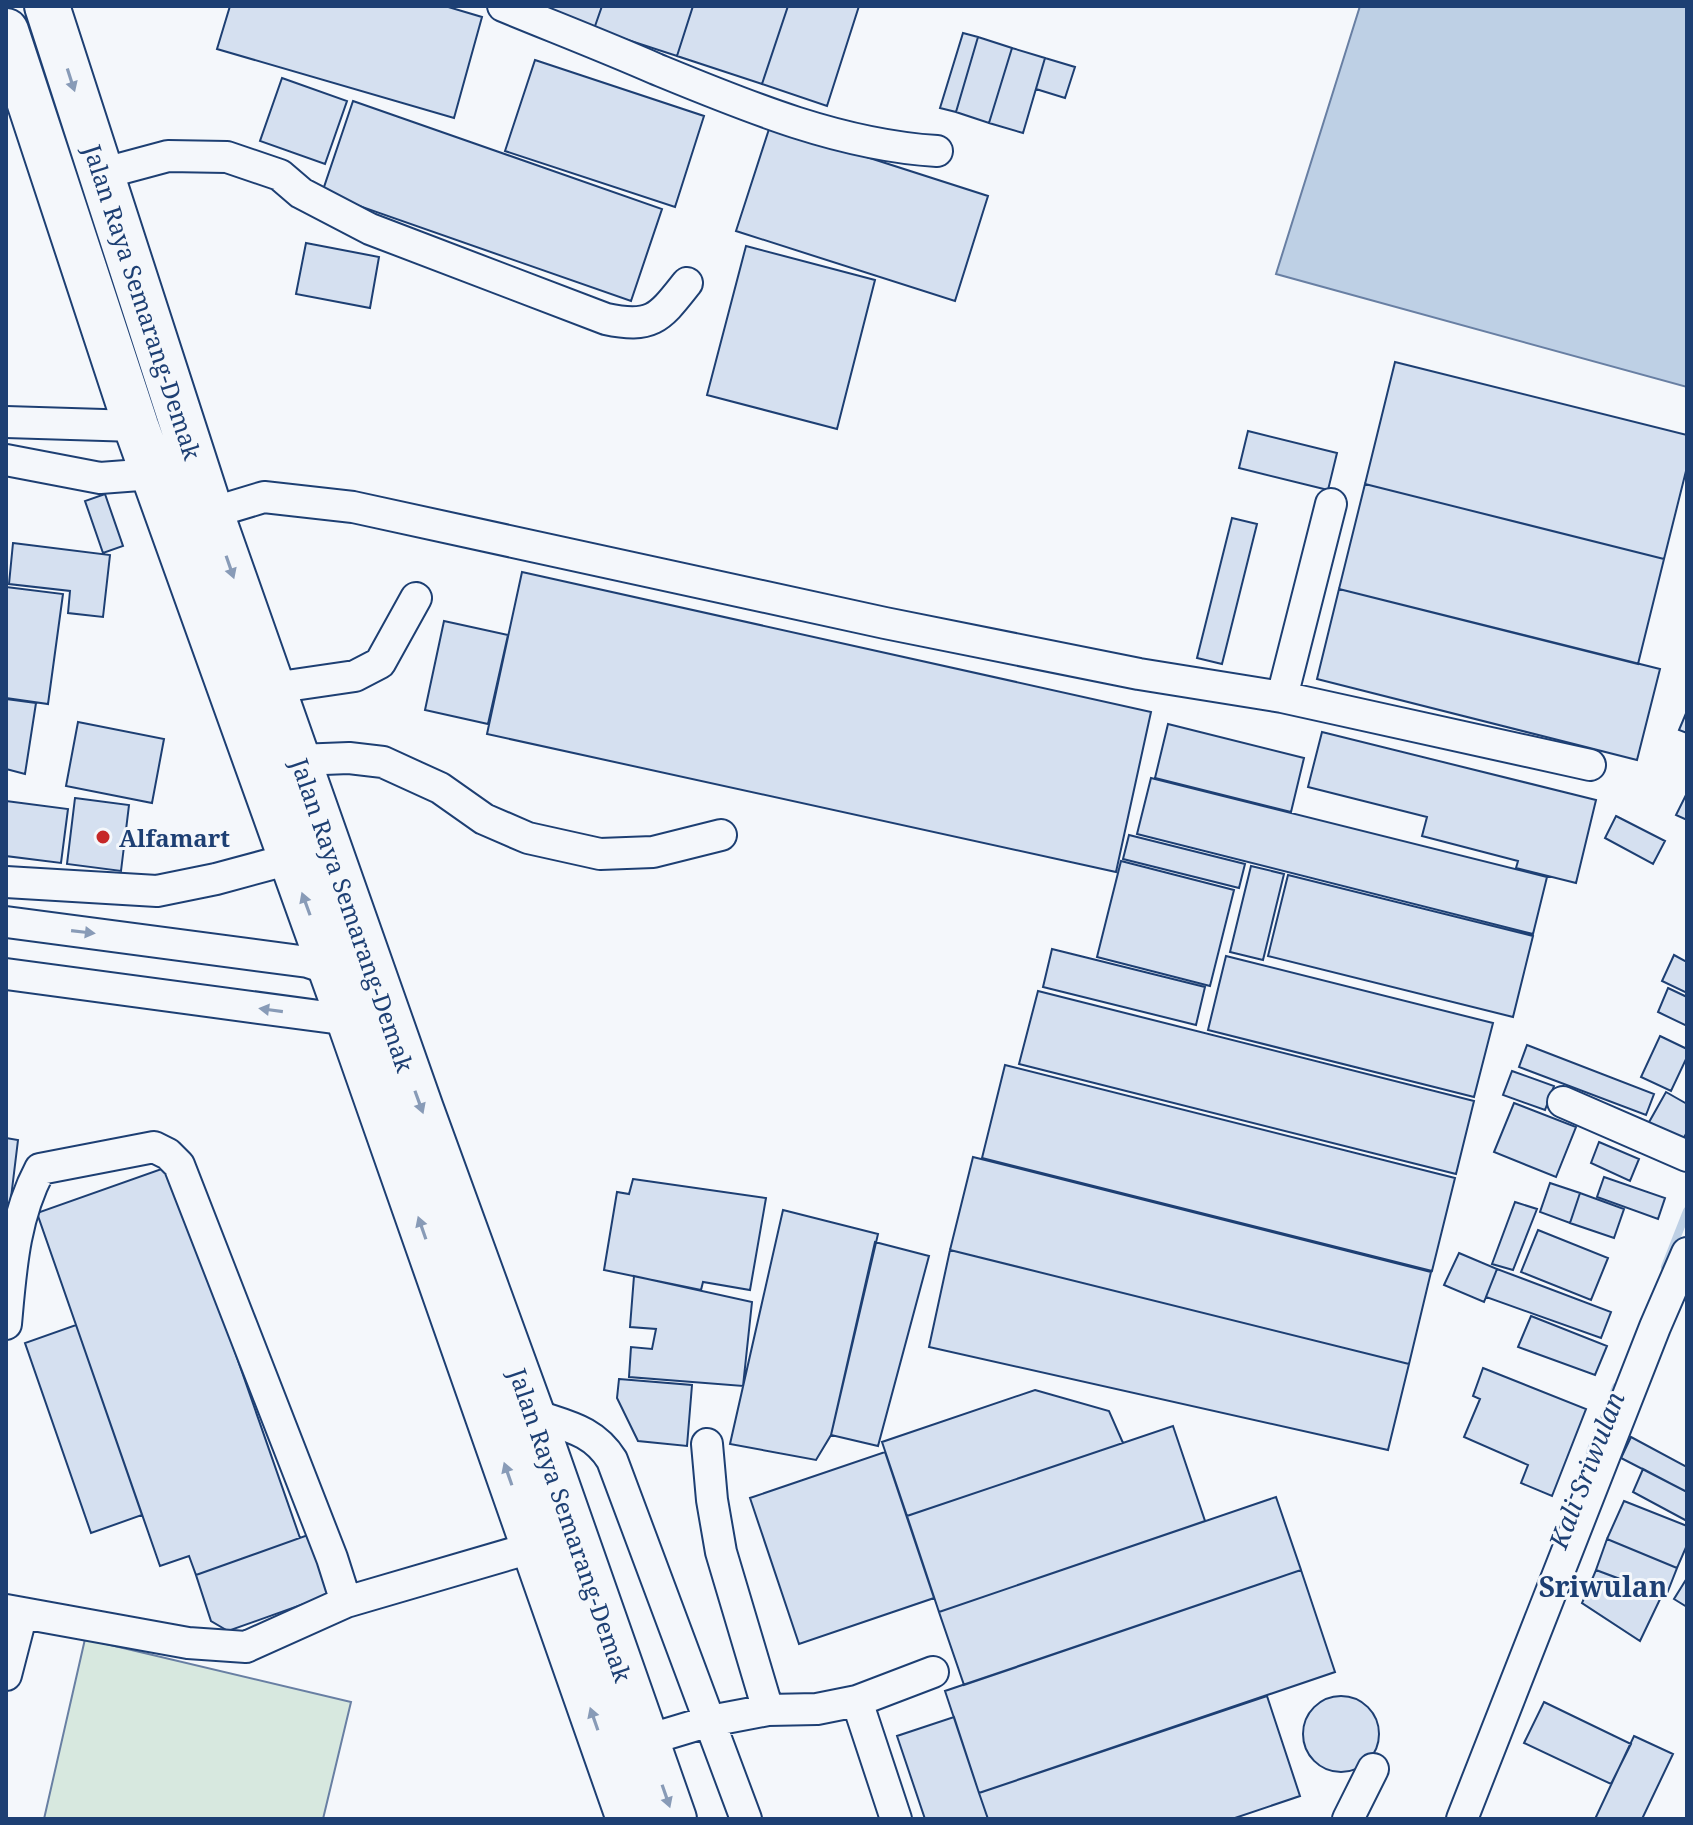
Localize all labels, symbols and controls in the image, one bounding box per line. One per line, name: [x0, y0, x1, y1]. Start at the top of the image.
one-way arrow: [65, 69, 78, 93]
street label: Jalan Raya Semarang-Demak: [76, 139, 210, 465]
one-way arrow: [224, 555, 237, 579]
street label: Jalan Raya Semarang-Demak: [283, 753, 423, 1077]
place label: Alfamart: [119, 821, 230, 854]
marker: Alfamart: [94, 828, 112, 846]
one-way arrow: [300, 892, 312, 916]
one-way arrow: [71, 926, 96, 939]
one-way arrow: [258, 1003, 283, 1016]
one-way arrow: [413, 1091, 426, 1115]
one-way arrow: [415, 1216, 427, 1240]
street label: Jalan Raya Semarang-Demak: [501, 1363, 641, 1687]
water label: Kali Sriwulan: [1539, 1386, 1633, 1555]
one-way arrow: [501, 1462, 514, 1486]
district label: Sriwulan: [1539, 1567, 1667, 1605]
one-way arrow: [587, 1707, 600, 1731]
one-way arrow: [660, 1784, 672, 1808]

